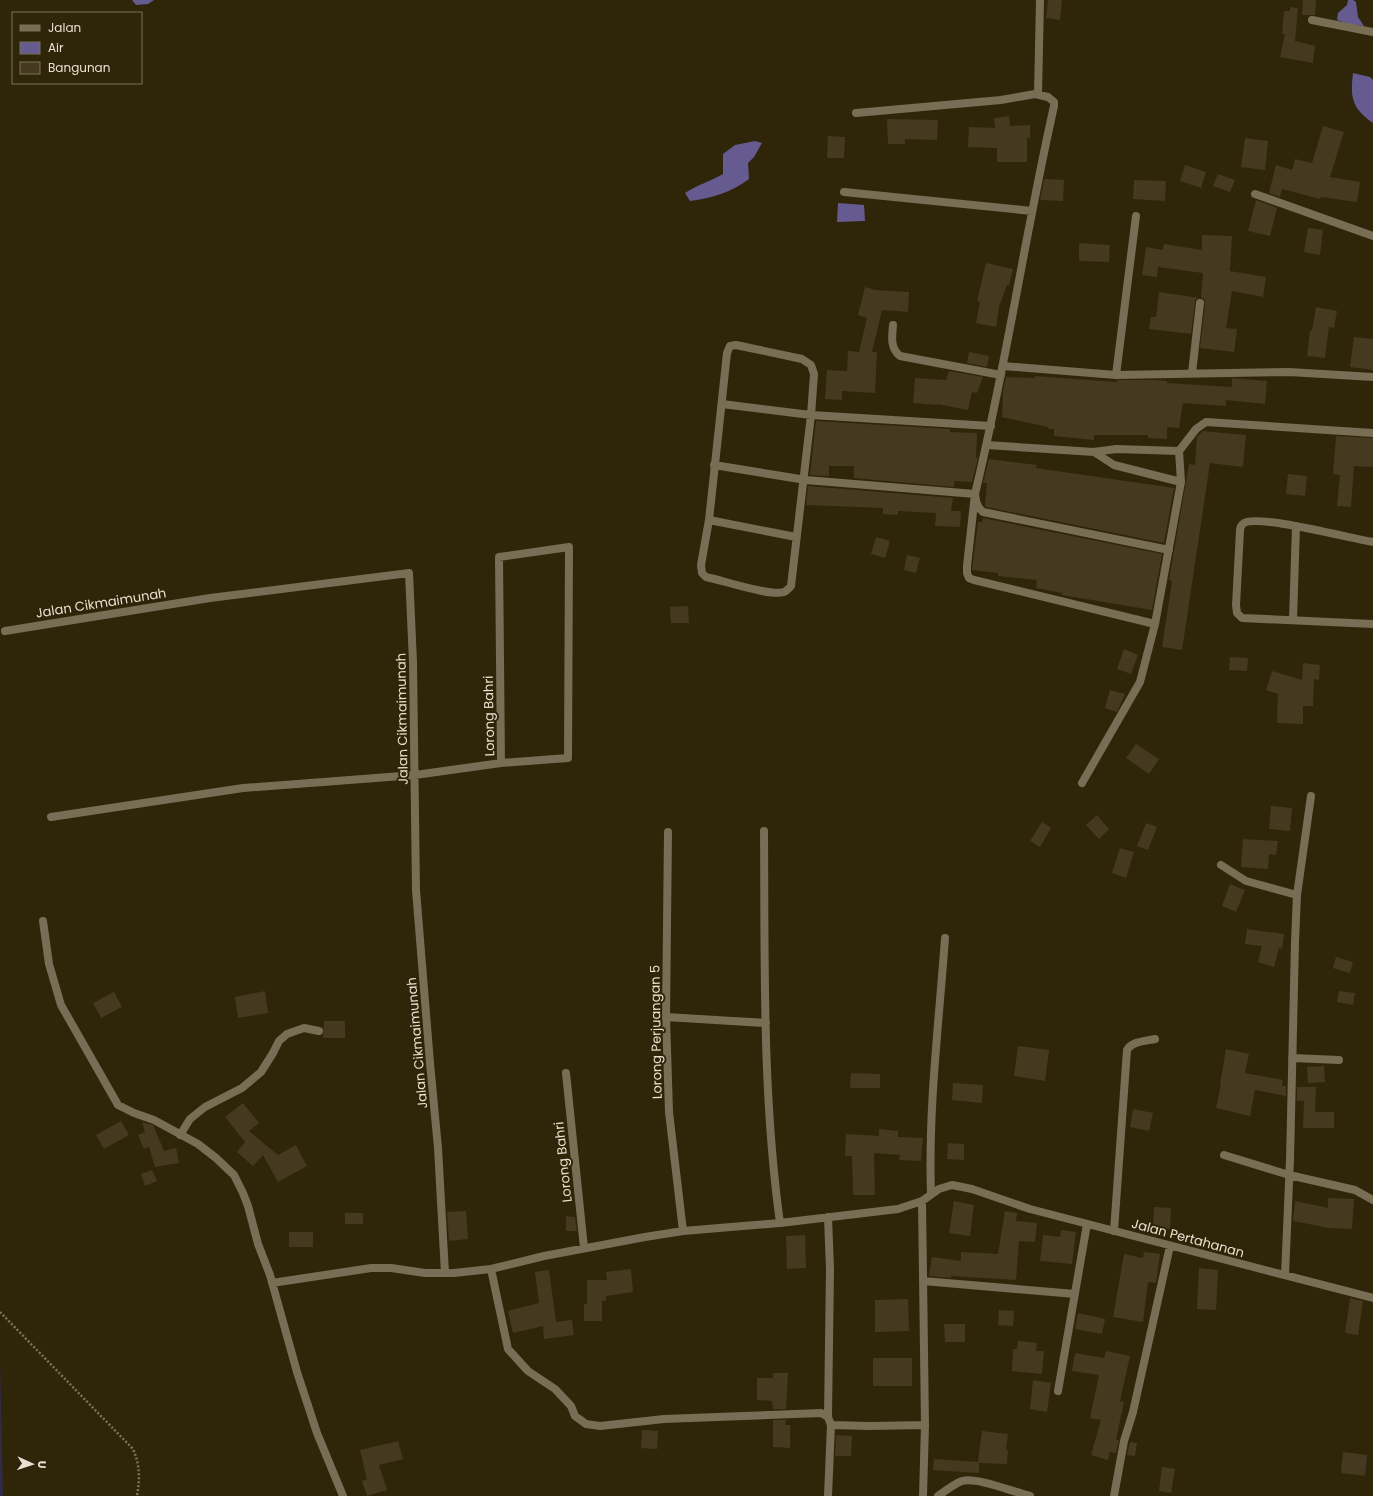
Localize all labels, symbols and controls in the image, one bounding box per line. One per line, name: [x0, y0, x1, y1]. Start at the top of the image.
legend: [12, 12, 142, 84]
text: Jalan: [48, 19, 81, 36]
text: Air: [48, 39, 64, 56]
text: Bangunan: [48, 59, 110, 76]
street label: Jalan Cikmaimunah: [34, 583, 168, 623]
street label: Jalan Cikmaimunah: [391, 653, 413, 785]
street label: Lorong Bahri: [479, 675, 499, 757]
street label: Lorong Perjuangan 5: [645, 965, 667, 1099]
street label: Jalan Cikmaimunah: [402, 976, 432, 1110]
street label: Lorong Bahri: [549, 1121, 577, 1203]
street label: Jalan Pertahanan: [1130, 1214, 1246, 1262]
north arrow: [12, 1444, 52, 1484]
text: U: [34, 1460, 50, 1469]

